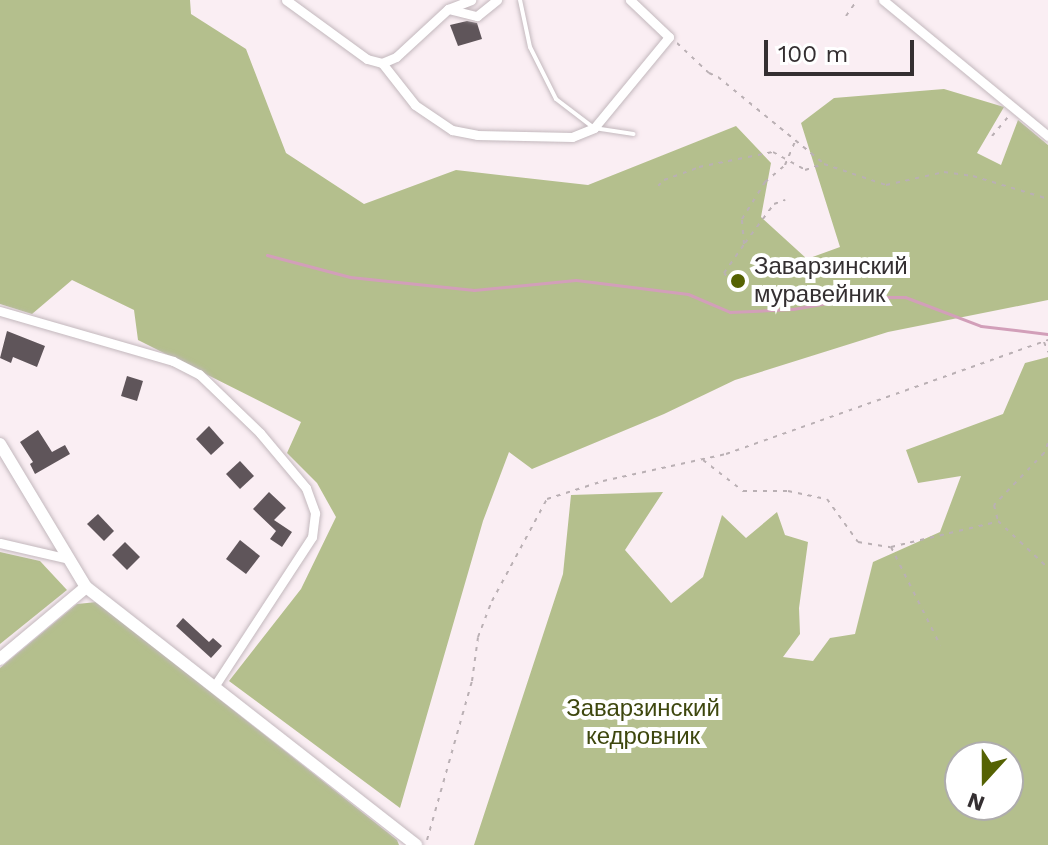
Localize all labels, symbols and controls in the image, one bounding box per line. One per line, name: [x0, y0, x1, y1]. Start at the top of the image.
scale bar: [768, 24, 918, 74]
text: 100 m: [778, 40, 848, 68]
place label: Заварзинский муравейник: [754, 253, 908, 309]
marker: Заварзинский муравейник: [729, 272, 747, 290]
park label: Заварзинский кедровник: [566, 695, 720, 751]
north arrow: [944, 741, 1024, 821]
text: N: [964, 787, 988, 817]

